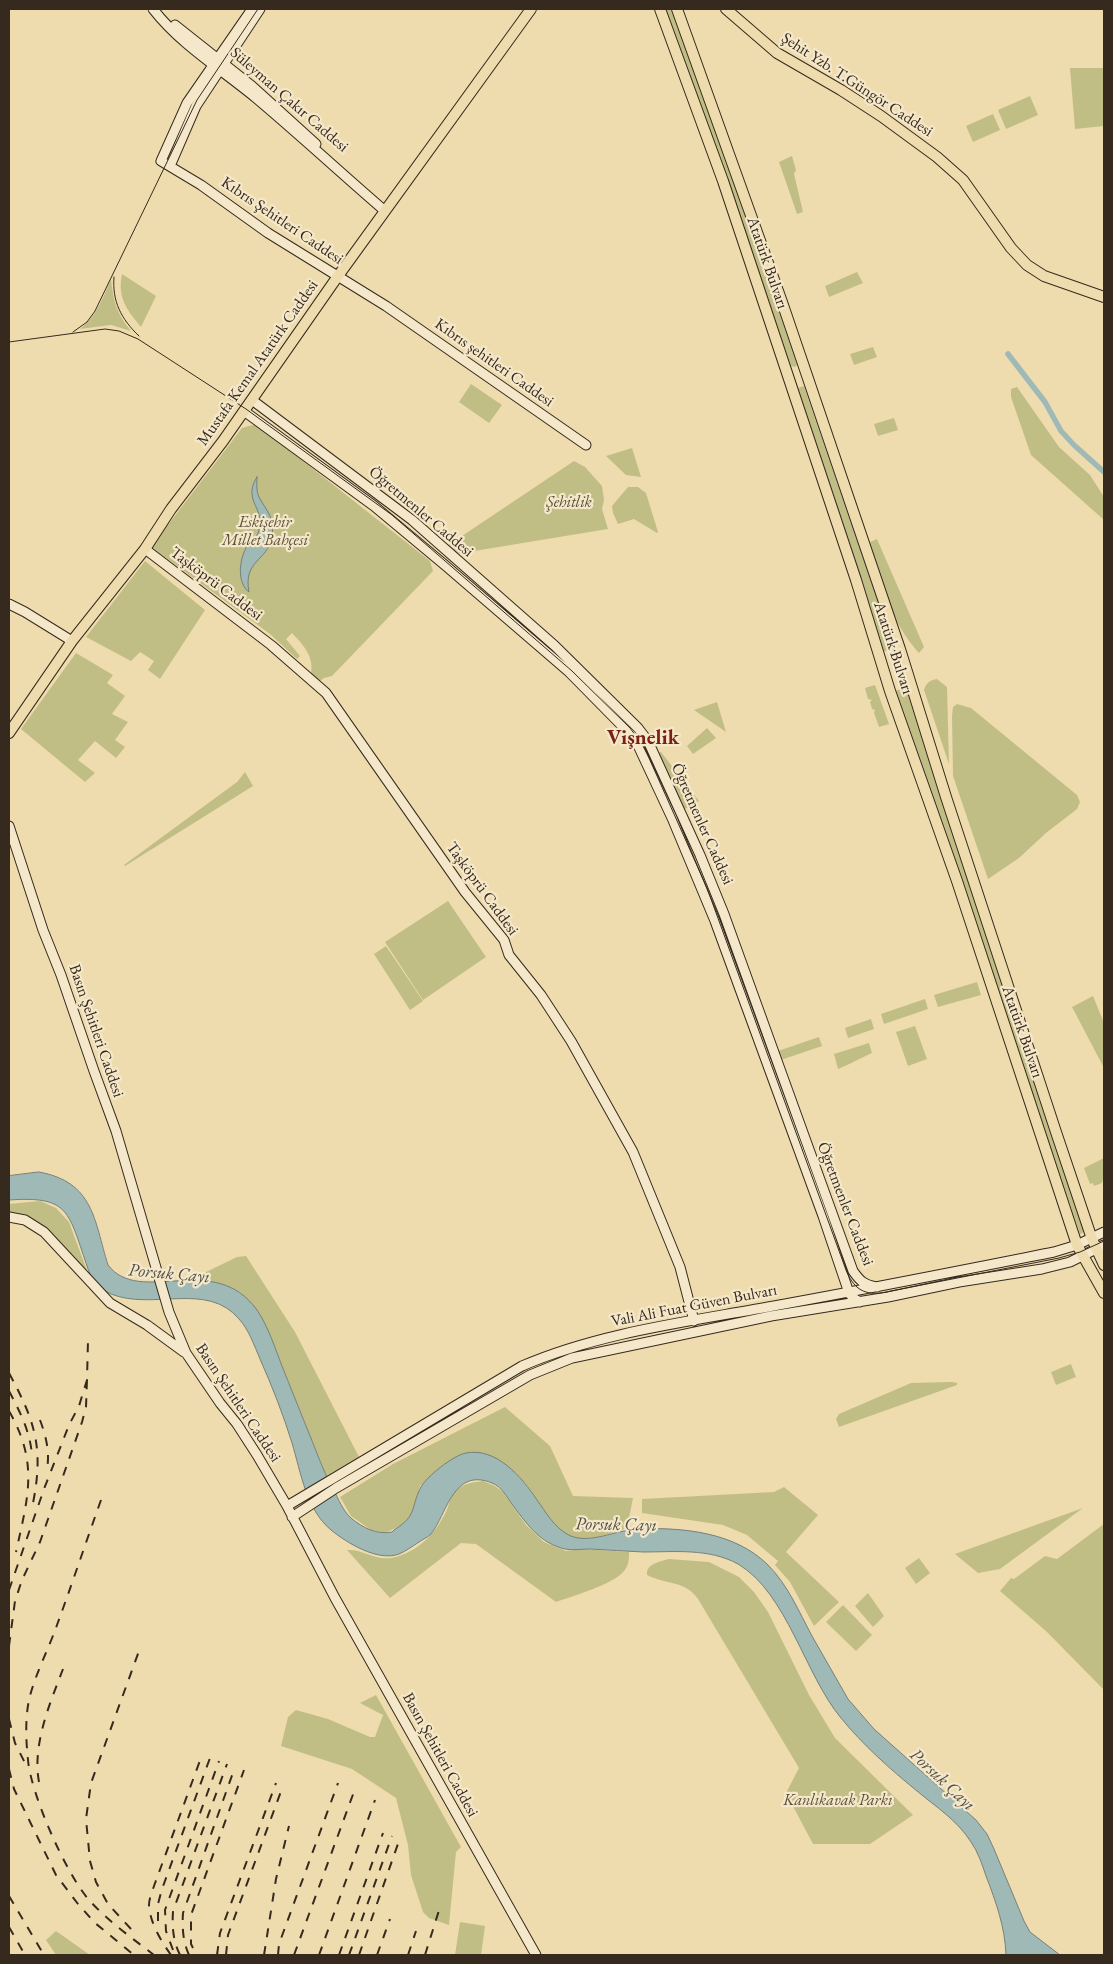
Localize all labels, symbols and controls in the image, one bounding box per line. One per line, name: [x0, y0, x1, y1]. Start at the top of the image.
street label: Şehit Yzb. T.Güngör Caddesi: [778, 29, 936, 141]
street label: Süleyman Çakır Caddesi: [226, 43, 352, 157]
street label: Kıbrıs Şehitleri Caddesi: [217, 173, 347, 269]
street label: Atatürk Bulvarı: [742, 214, 792, 312]
street label: Mustafa Kemal Atatürk Caddesi: [193, 276, 323, 450]
street label: Kıbrıs şehitleri Caddesi: [431, 315, 557, 411]
street label: Öğretmenler Caddesi: [365, 463, 477, 561]
park label: Şehitlik: [546, 493, 592, 513]
park label: Eskişehir Millet Bahçesi: [222, 513, 308, 551]
street label: Taşköprü Caddesi: [166, 543, 266, 625]
street label: Atatürk Bulvarı: [869, 599, 917, 697]
district label: Vişnelik: [607, 725, 679, 751]
street label: Öğretmenler Caddesi: [667, 760, 737, 888]
street label: Taşköprü Caddesi: [442, 839, 522, 939]
street label: Basın Şehitleri Caddesi: [64, 962, 128, 1100]
street label: Atatürk Bulvarı: [997, 983, 1047, 1081]
street label: Öğretmenler Caddesi: [813, 1140, 877, 1268]
water label: Porsuk Çayı: [127, 1260, 211, 1288]
street label: Vali Ali Fuat Güven Bulvarı: [609, 1281, 779, 1331]
street label: Basın Şehitleri Caddesi: [191, 1340, 285, 1466]
water label: Porsuk Çayı: [575, 1513, 657, 1537]
street label: Basın Şehitleri Caddesi: [398, 1689, 482, 1821]
water label: Porsuk Çayı: [905, 1744, 979, 1816]
park label: Kanlıkavak Parkı: [783, 1791, 893, 1811]

